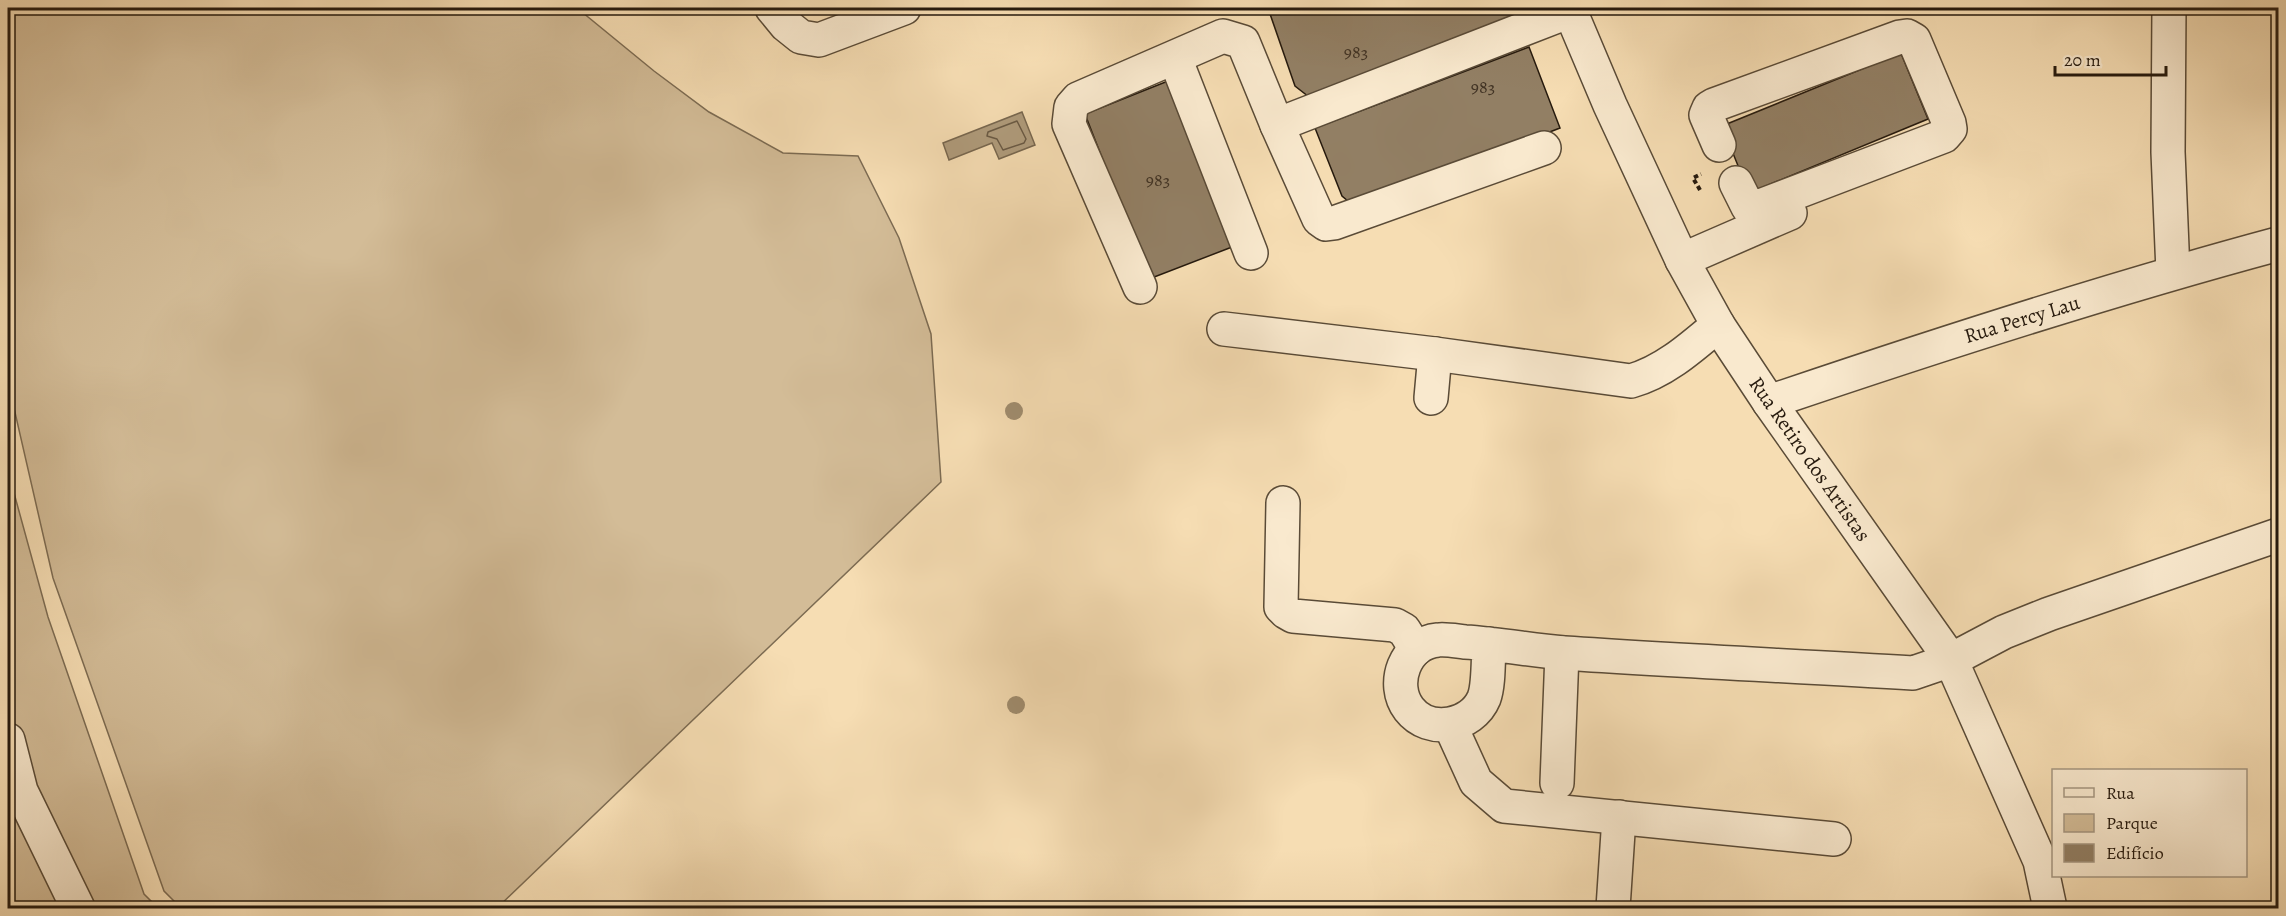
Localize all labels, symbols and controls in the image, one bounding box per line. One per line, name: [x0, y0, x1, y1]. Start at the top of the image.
scale bar: [2055, 39, 2166, 77]
house number: 983: [1344, 40, 1368, 64]
text: 20 m: [2064, 48, 2101, 72]
house number: 983: [1471, 75, 1495, 99]
house number: 983: [1146, 168, 1170, 192]
street label: Rua Percy Lau: [1961, 288, 2084, 350]
street label: Rua Retiro dos Artistas: [1743, 371, 1877, 547]
legend: [2052, 769, 2247, 877]
text: Rua: [2106, 781, 2135, 805]
text: Parque: [2106, 811, 2158, 835]
text: Edifício: [2106, 841, 2164, 865]

